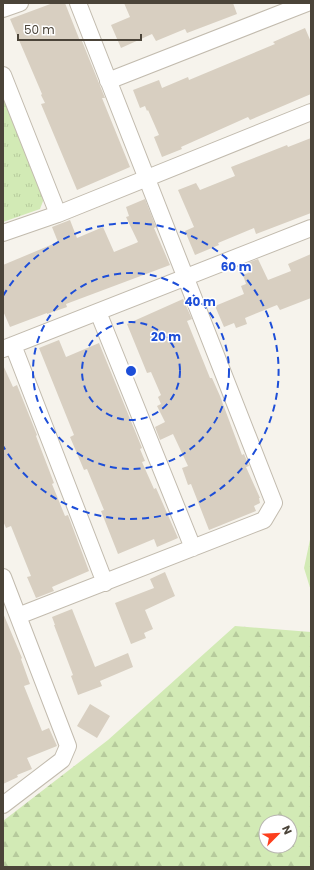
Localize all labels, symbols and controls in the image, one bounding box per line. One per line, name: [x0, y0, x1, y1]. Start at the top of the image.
scale bar: [18, 16, 141, 42]
text: 50 m: [24, 21, 55, 38]
text: 60 m: [221, 258, 252, 275]
text: 40 m: [184, 293, 216, 310]
text: 20 m: [151, 328, 181, 345]
centre of rings: [124, 364, 138, 378]
north arrow: [258, 814, 298, 854]
text: N: [278, 823, 296, 837]

